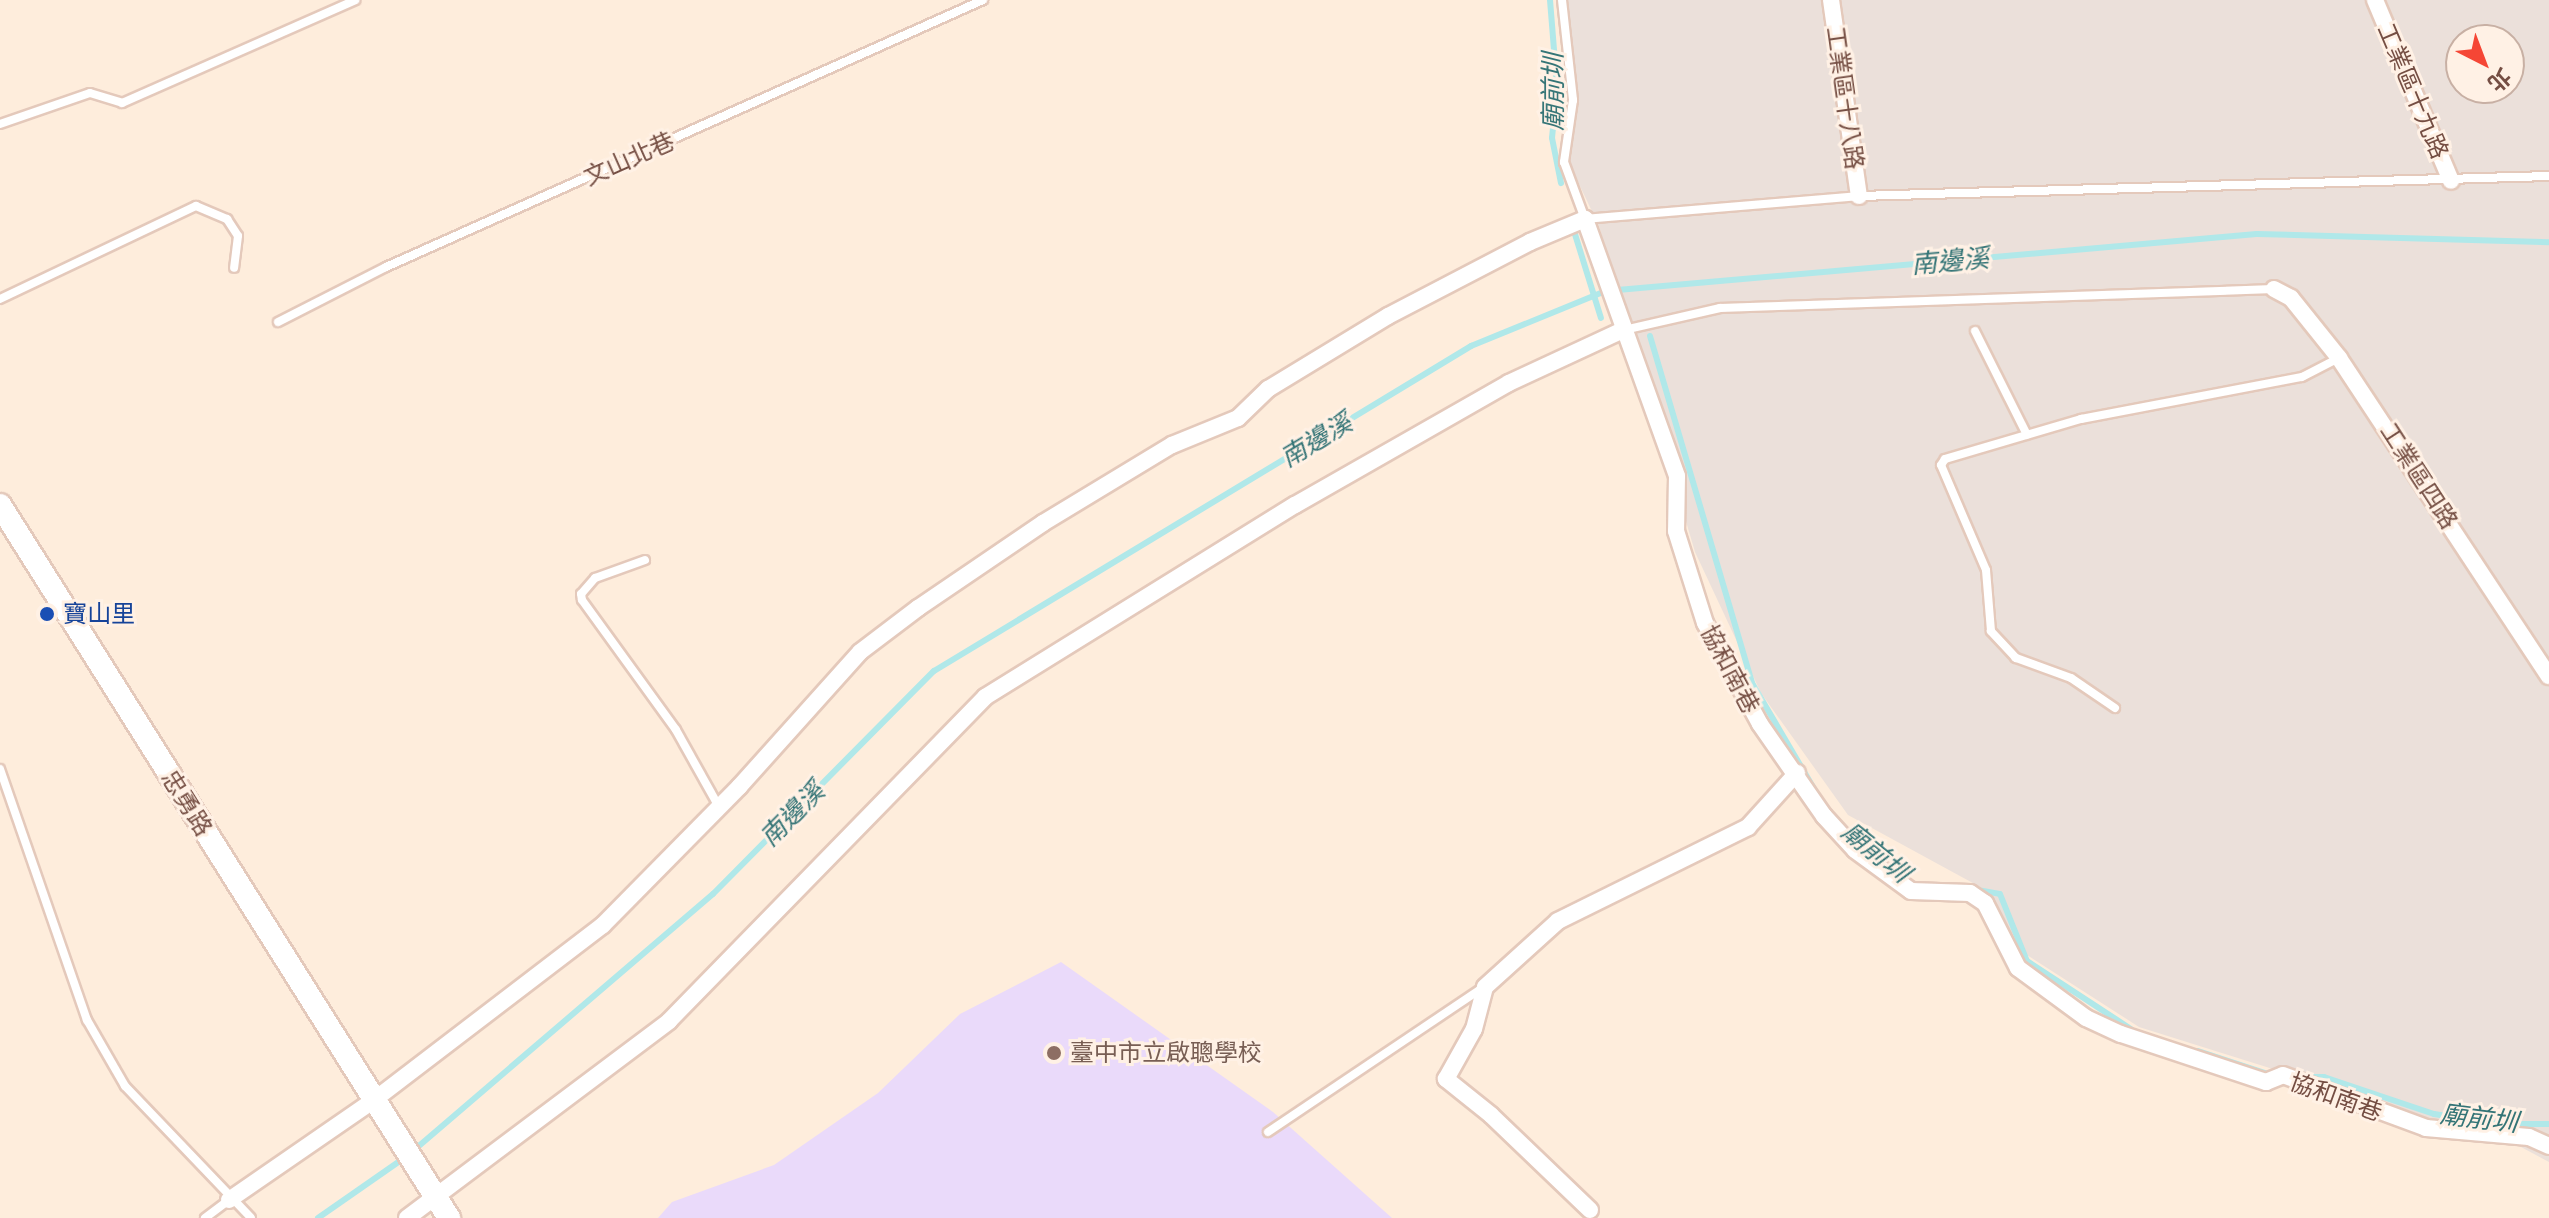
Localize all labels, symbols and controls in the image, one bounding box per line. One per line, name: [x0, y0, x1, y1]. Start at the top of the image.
street label: 工業區十九路: [2372, 19, 2454, 163]
north arrow: [2445, 24, 2525, 104]
street label: 工業區十八路: [1821, 25, 1869, 171]
water label: 廟前圳: [1537, 53, 1569, 131]
text: 北: [2484, 64, 2517, 97]
street label: 文山北巷: [579, 126, 679, 192]
water label: 南邊溪: [1910, 242, 1990, 280]
water label: 南邊溪: [1275, 407, 1357, 473]
street label: 工業區四路: [2374, 418, 2464, 534]
place label: 寶山里: [63, 600, 135, 628]
marker: 寶山里: [38, 605, 56, 623]
street label: 協和南巷: [1695, 620, 1765, 718]
street label: 忠勇路: [156, 765, 218, 841]
water label: 南邊溪: [753, 775, 831, 853]
water label: 廟前圳: [1836, 815, 1916, 889]
place label: 臺中市立啟聰學校: [1070, 1039, 1262, 1067]
marker: 臺中市立啟聰學校: [1045, 1044, 1063, 1062]
street label: 協和南巷: [2286, 1067, 2386, 1127]
water label: 廟前圳: [2438, 1098, 2520, 1138]

